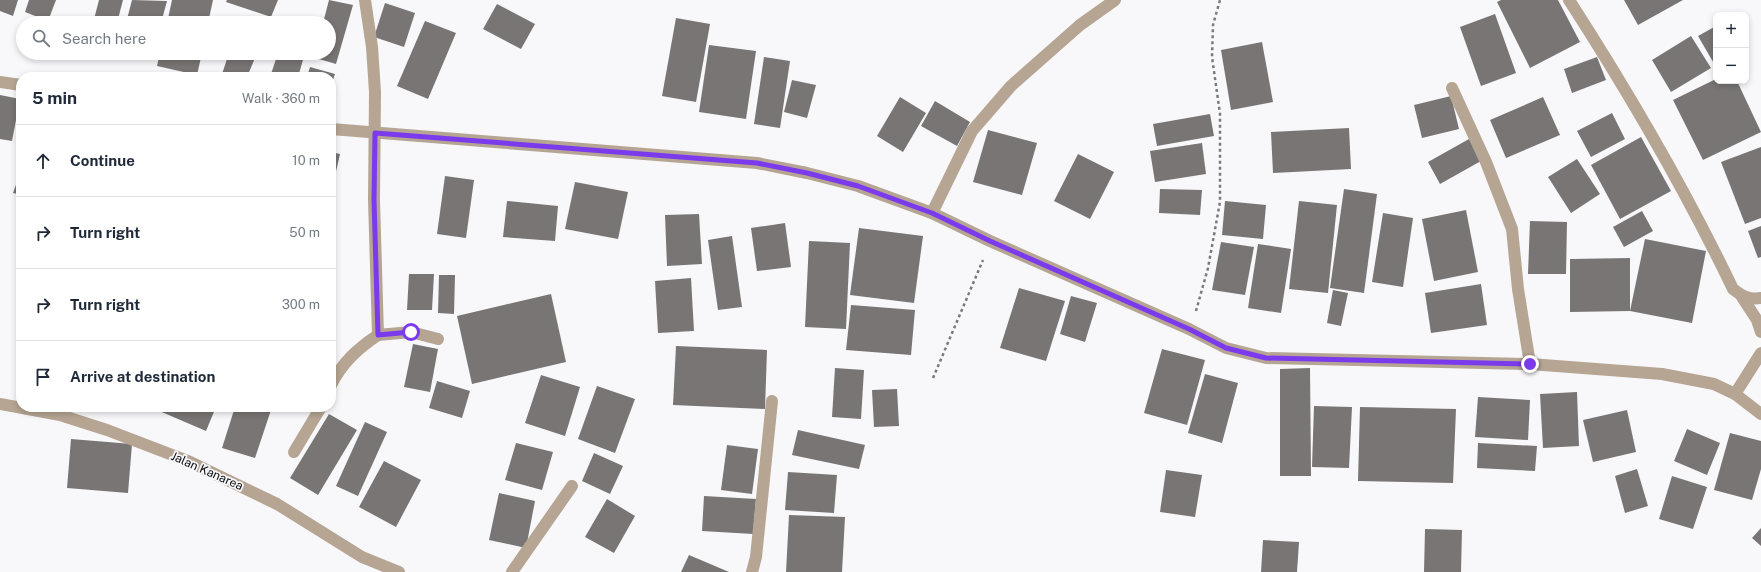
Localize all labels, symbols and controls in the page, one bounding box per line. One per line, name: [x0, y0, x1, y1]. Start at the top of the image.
map controls: [1713, 12, 1749, 84]
button: +: [1713, 12, 1749, 48]
search box: [16, 16, 336, 60]
icon: search: [30, 27, 52, 49]
text: Search here: [62, 30, 146, 47]
button: −: [1713, 48, 1749, 84]
text: 5 min: [32, 88, 77, 108]
text: Walk · 360 m: [242, 91, 320, 106]
icon: ahead: [32, 150, 54, 172]
text: Continue: [70, 152, 135, 169]
text: 10 m: [292, 153, 320, 168]
icon: right: [32, 222, 54, 244]
text: Turn right: [70, 224, 140, 241]
text: 50 m: [289, 225, 320, 240]
icon: right: [32, 294, 54, 316]
text: Turn right: [70, 296, 140, 313]
text: 300 m: [282, 297, 320, 312]
route start: [402, 323, 420, 341]
route end: [1521, 355, 1539, 373]
icon: arrive: [32, 366, 54, 388]
text: Arrive at destination: [70, 368, 215, 385]
street label: Jalan Kanarea: [169, 449, 245, 493]

